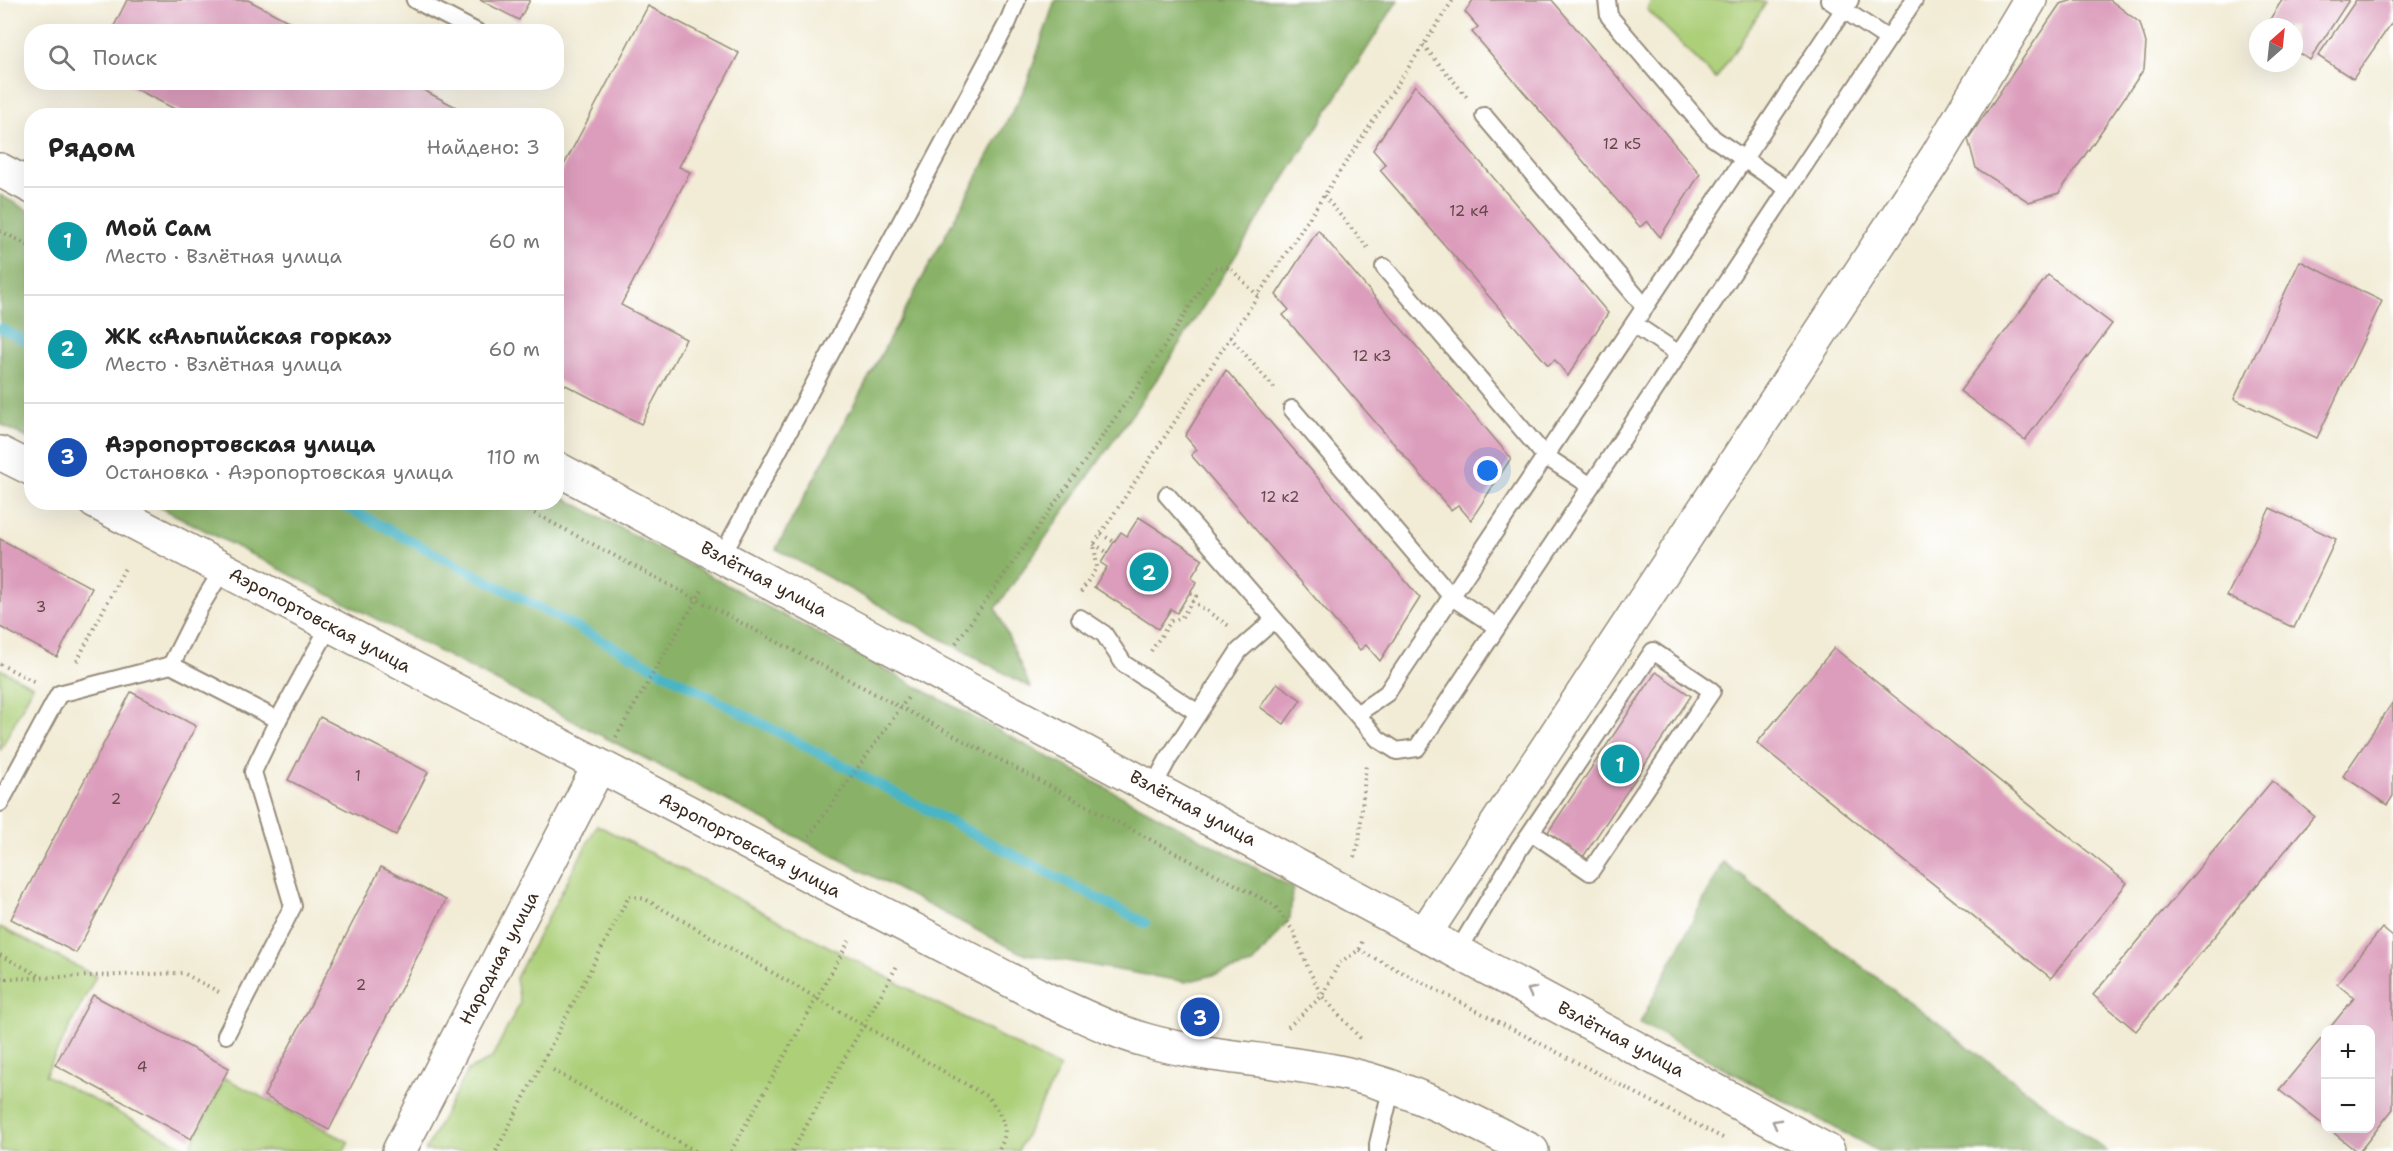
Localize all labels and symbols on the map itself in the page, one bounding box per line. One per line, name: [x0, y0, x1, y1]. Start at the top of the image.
north arrow: [2249, 18, 2303, 72]
house number: 12 к5: [1603, 134, 1641, 154]
house number: 12 к4: [1449, 201, 1489, 221]
house number: 12 к3: [1352, 346, 1392, 366]
your location: [1473, 456, 1502, 485]
house number: 12 к2: [1260, 487, 1300, 507]
street label: Взлётная улица: [697, 536, 831, 622]
pin: 2: [1130, 550, 1168, 594]
street label: Аэропортовская улица: [225, 562, 415, 678]
house number: 3: [36, 597, 46, 617]
pin: 1: [1600, 742, 1640, 786]
street label: Взлётная улица: [1126, 765, 1260, 851]
house number: 1: [355, 766, 361, 786]
street label: Аэропортовская улица: [655, 787, 845, 903]
house number: 2: [111, 789, 121, 809]
street label: Народная улица: [454, 887, 544, 1029]
house number: 2: [356, 975, 366, 995]
one-way arrow: [1527, 987, 1537, 998]
pin: 3: [1180, 994, 1220, 1040]
street label: Взлётная улица: [1554, 996, 1688, 1082]
house number: 4: [137, 1057, 147, 1077]
one-way arrow: [1772, 1119, 1783, 1130]

